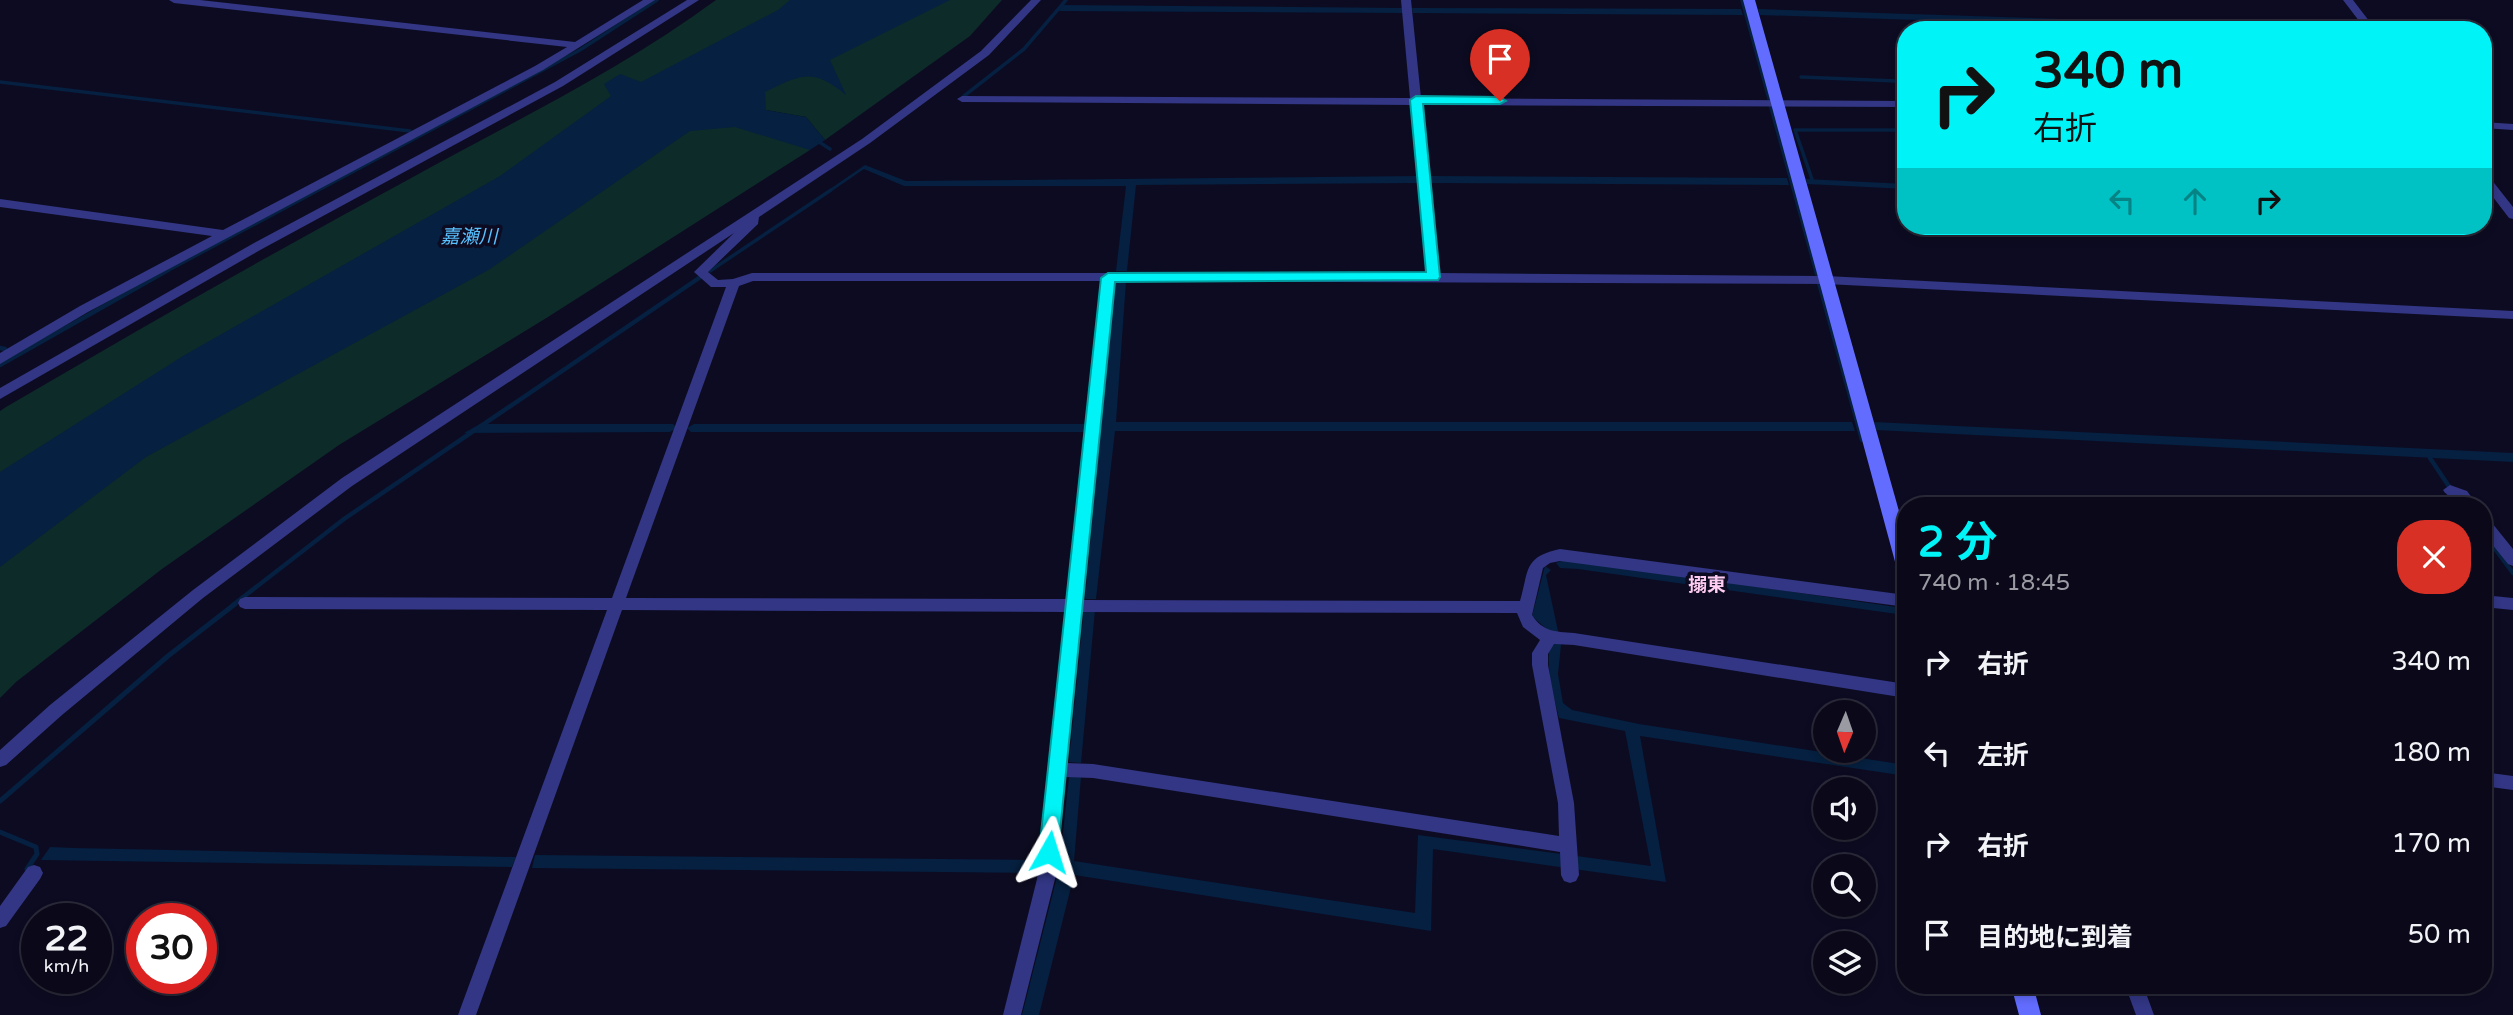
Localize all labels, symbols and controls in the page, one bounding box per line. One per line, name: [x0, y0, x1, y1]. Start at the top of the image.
pin: [1470, 29, 1530, 101]
icon: arrive: [1481, 40, 1519, 78]
text: 340 m: [2033, 42, 2183, 101]
icon: right: [1918, 49, 2009, 140]
text: 右折: [2033, 110, 2097, 148]
icon: left: [2103, 182, 2141, 220]
icon: ahead: [2176, 182, 2214, 220]
icon: right: [2249, 182, 2287, 220]
water label: 嘉瀬川: [440, 226, 499, 248]
text: 2 分: [1918, 517, 1997, 568]
button: close: [2397, 520, 2471, 594]
text: 740 m · 18:45: [1918, 569, 2070, 597]
district label: 搦東: [1688, 574, 1726, 596]
icon: right: [1918, 643, 1956, 681]
text: 340 m: [2391, 646, 2471, 677]
text: 右折: [1977, 649, 2029, 680]
north arrow: [1813, 700, 1876, 763]
map controls: [1813, 700, 1876, 994]
icon: left: [1918, 734, 1956, 772]
text: 180 m: [2391, 737, 2471, 768]
text: 左折: [1977, 740, 2029, 771]
button: sound: [1813, 777, 1876, 840]
position arrow: [1012, 815, 1086, 889]
icon: right: [1918, 825, 1956, 863]
text: 170 m: [2391, 828, 2471, 859]
text: 右折: [1977, 831, 2029, 862]
button: search: [1813, 854, 1876, 917]
speed limit sign: 30: [126, 903, 217, 994]
icon: arrive: [1918, 916, 1956, 954]
text: 22: [45, 918, 88, 960]
text: 50 m: [2408, 919, 2471, 950]
text: 目的地に到着: [1977, 922, 2133, 953]
button: layers: [1813, 931, 1876, 994]
text: km/h: [44, 955, 89, 977]

